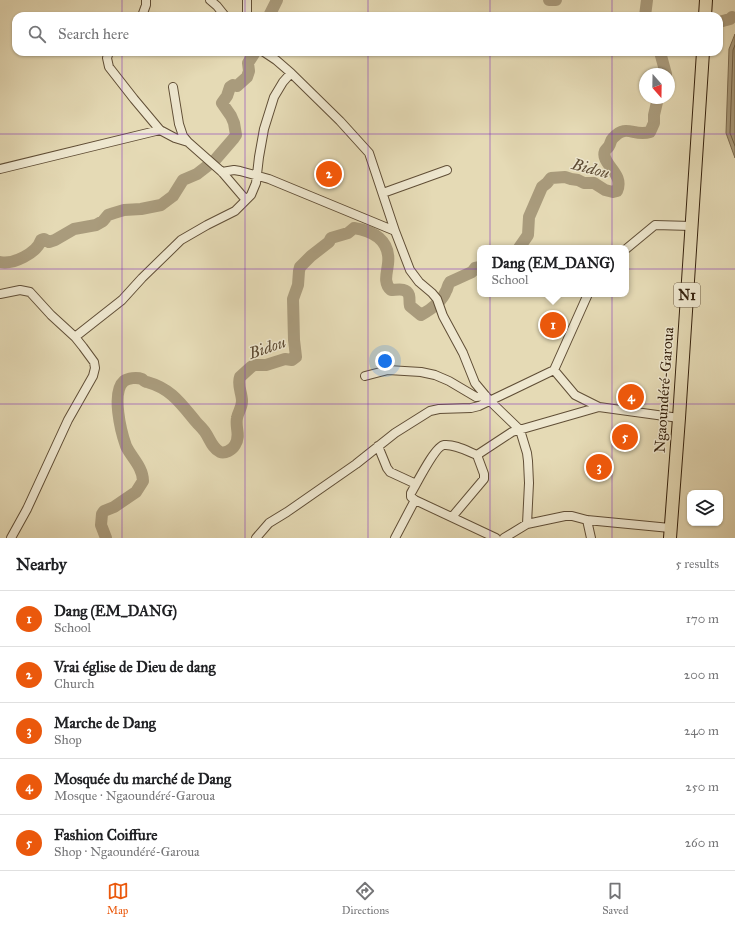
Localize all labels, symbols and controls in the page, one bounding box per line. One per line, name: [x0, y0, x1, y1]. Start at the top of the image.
search box: [12, 12, 723, 56]
icon: search: [26, 23, 48, 45]
text: Search here: [58, 25, 129, 43]
north arrow: [639, 68, 675, 104]
water label: Bidou: [569, 154, 612, 183]
pin: 2: [316, 159, 342, 189]
popup: [477, 245, 629, 297]
text: Dang (EM_DANG): [492, 254, 614, 272]
text: School: [492, 272, 528, 288]
road number: N1: [674, 283, 700, 307]
pin: 1: [540, 310, 566, 340]
street label: Ngaoundéré-Garoua: [651, 326, 677, 454]
water label: Bidou: [245, 332, 288, 363]
your location: [375, 351, 395, 371]
pin: 4: [618, 382, 644, 412]
pin: 5: [612, 422, 638, 452]
pin: 3: [586, 452, 612, 482]
map controls: [687, 490, 723, 526]
button: layers: [687, 490, 723, 526]
text: Nearby: [16, 554, 67, 575]
text: 5 results: [675, 556, 719, 572]
text: Dang (EM_DANG): [54, 602, 177, 620]
text: 1: [26, 611, 32, 627]
text: 170 m: [686, 611, 719, 627]
text: School: [54, 620, 91, 636]
text: Vrai église de Dieu de dang: [54, 658, 215, 676]
text: 2: [26, 667, 32, 683]
text: 200 m: [684, 667, 719, 683]
text: Church: [54, 676, 94, 692]
text: Marche de Dang: [54, 714, 156, 732]
text: 3: [26, 723, 32, 739]
text: 240 m: [684, 723, 719, 739]
text: Shop: [54, 732, 82, 748]
text: Mosquée du marché de Dang: [54, 770, 231, 788]
text: 4: [25, 779, 33, 795]
text: 250 m: [685, 779, 719, 795]
text: Mosque · Ngaoundéré-Garoua: [54, 788, 215, 804]
text: Fashion Coiffure: [54, 826, 157, 844]
text: 5: [26, 835, 32, 851]
text: 260 m: [685, 835, 719, 851]
text: Shop · Ngaoundéré-Garoua: [54, 844, 200, 860]
tab: Map: [107, 880, 129, 917]
tab: Directions: [342, 880, 389, 917]
tab: Saved: [602, 880, 628, 917]

